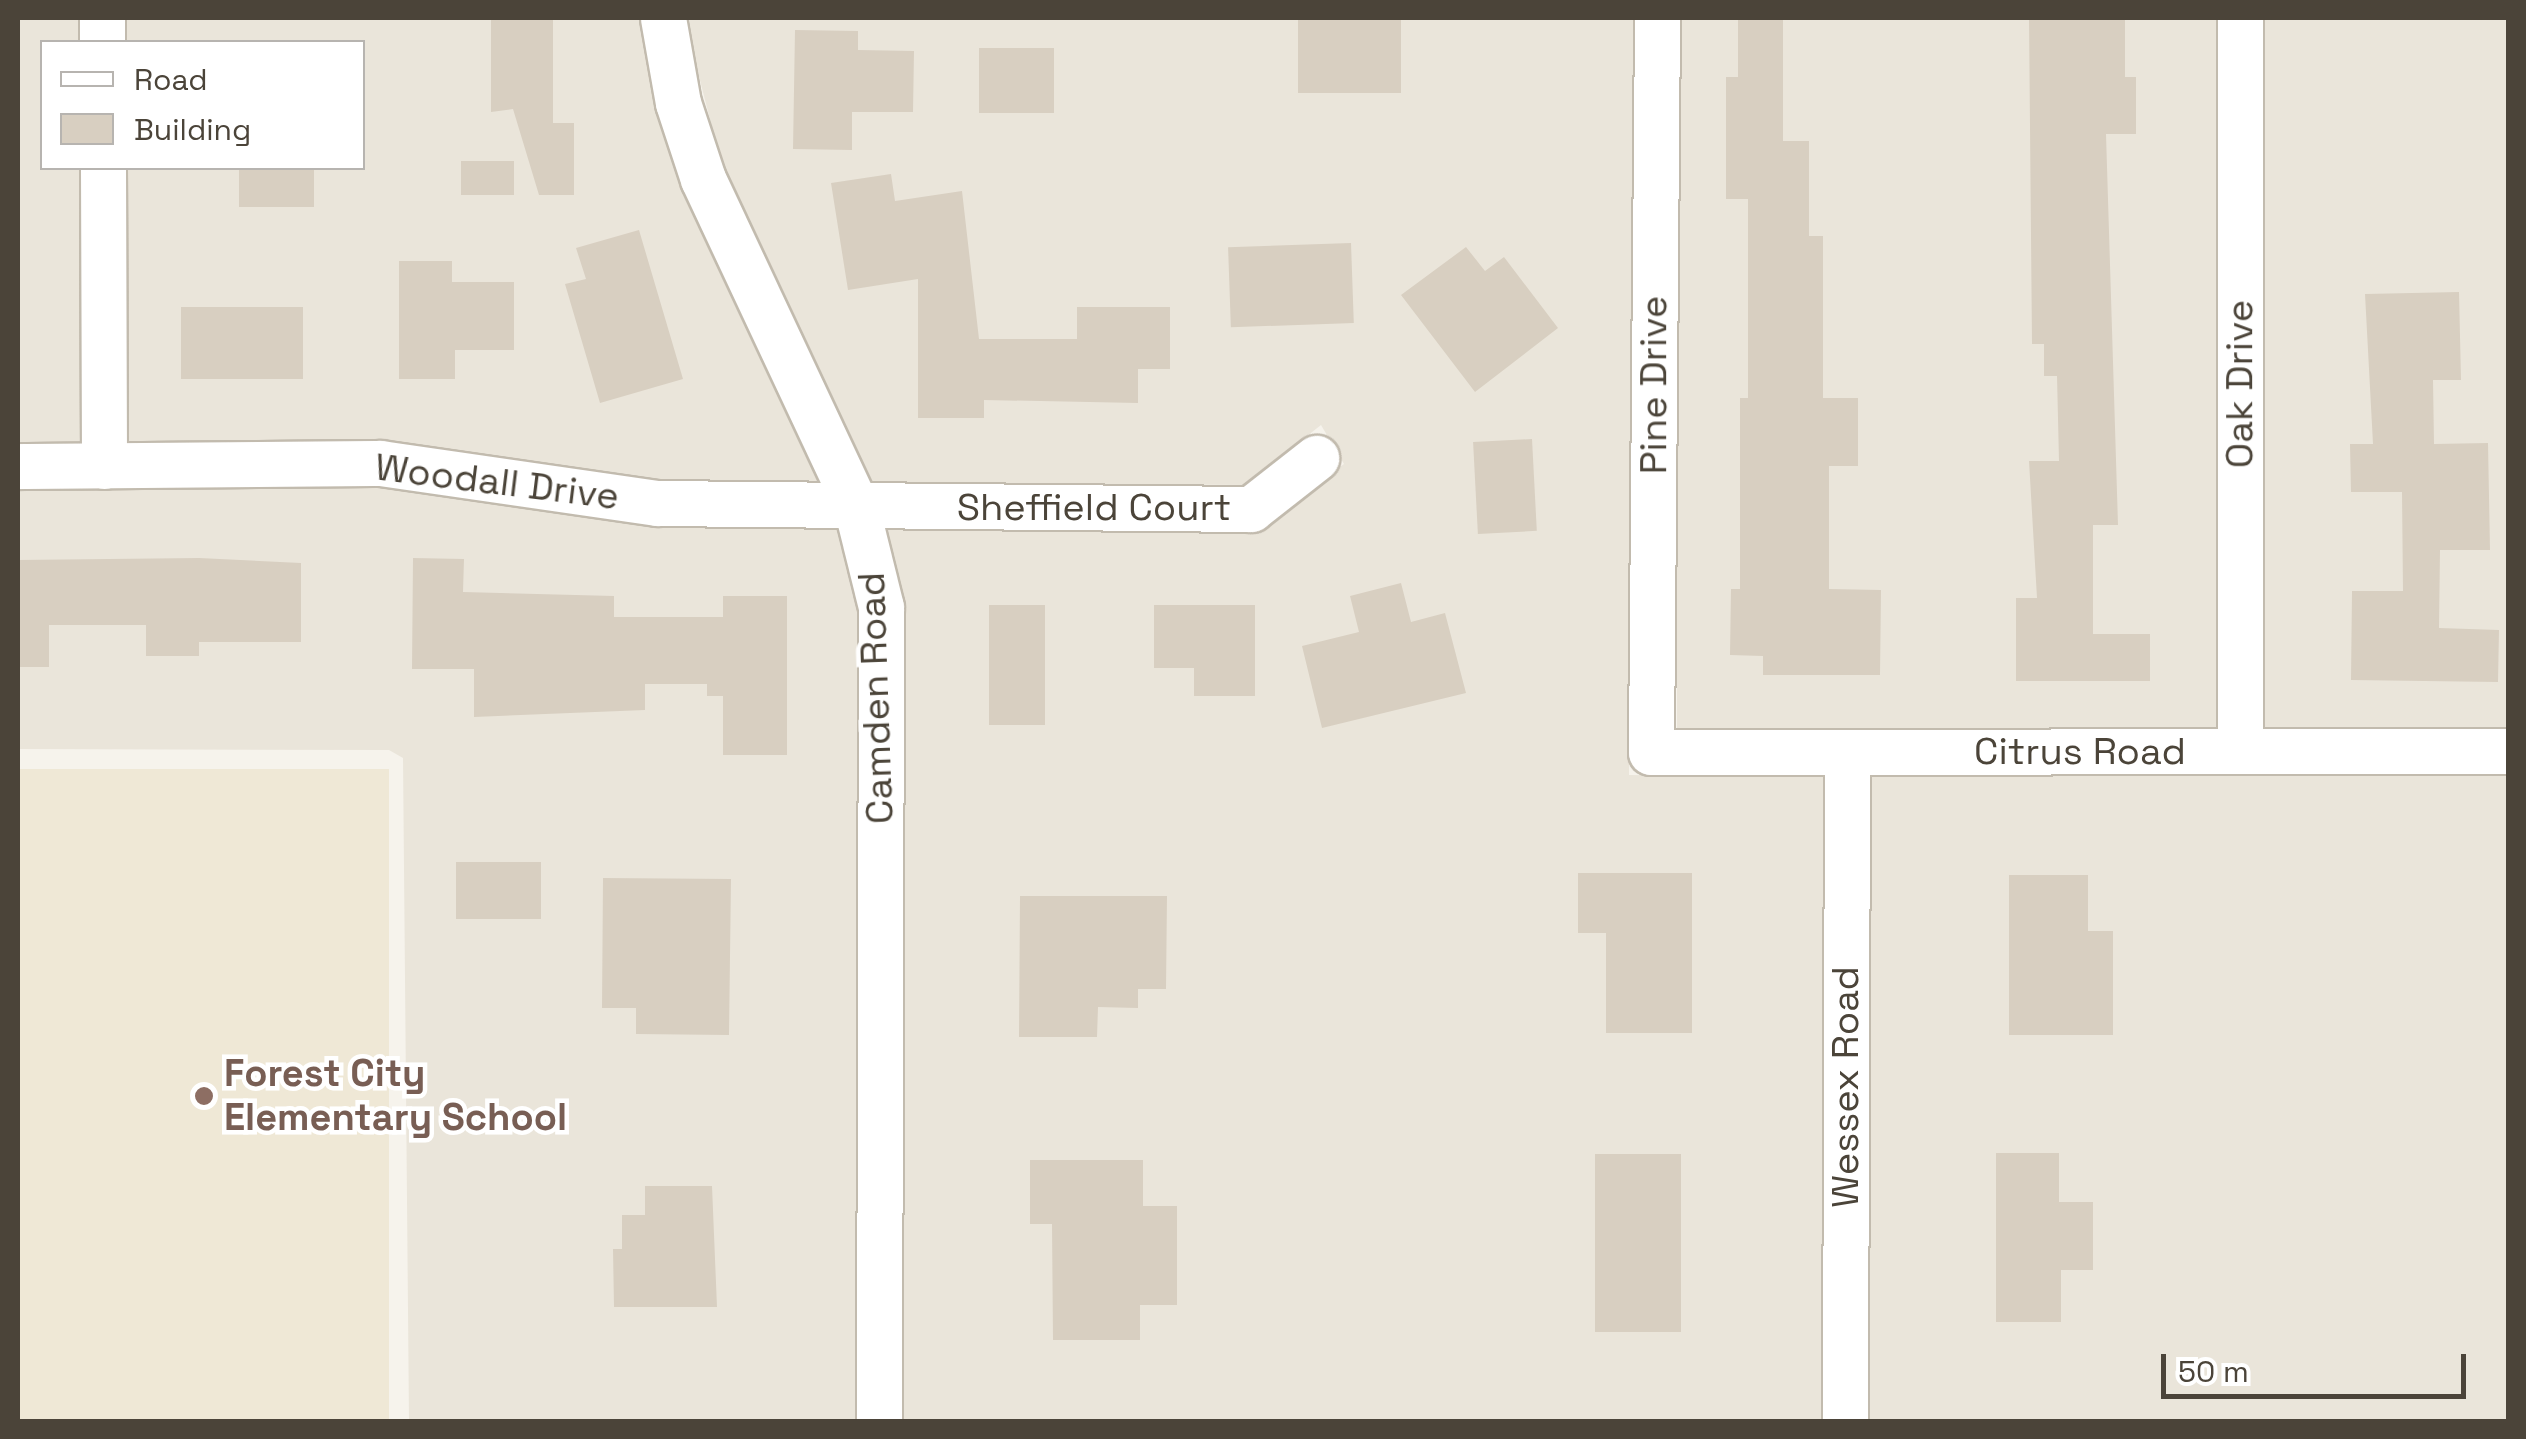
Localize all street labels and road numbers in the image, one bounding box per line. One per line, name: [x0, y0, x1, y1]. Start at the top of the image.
street label: Pine Drive: [1631, 296, 1677, 474]
street label: Oak Drive: [2217, 300, 2263, 468]
street label: Woodall Drive: [372, 444, 622, 520]
street label: Sheffield Court: [957, 485, 1231, 531]
street label: Camden Road: [849, 571, 903, 825]
street label: Citrus Road: [1974, 729, 2186, 775]
street label: Wessex Road: [1823, 966, 1869, 1208]

